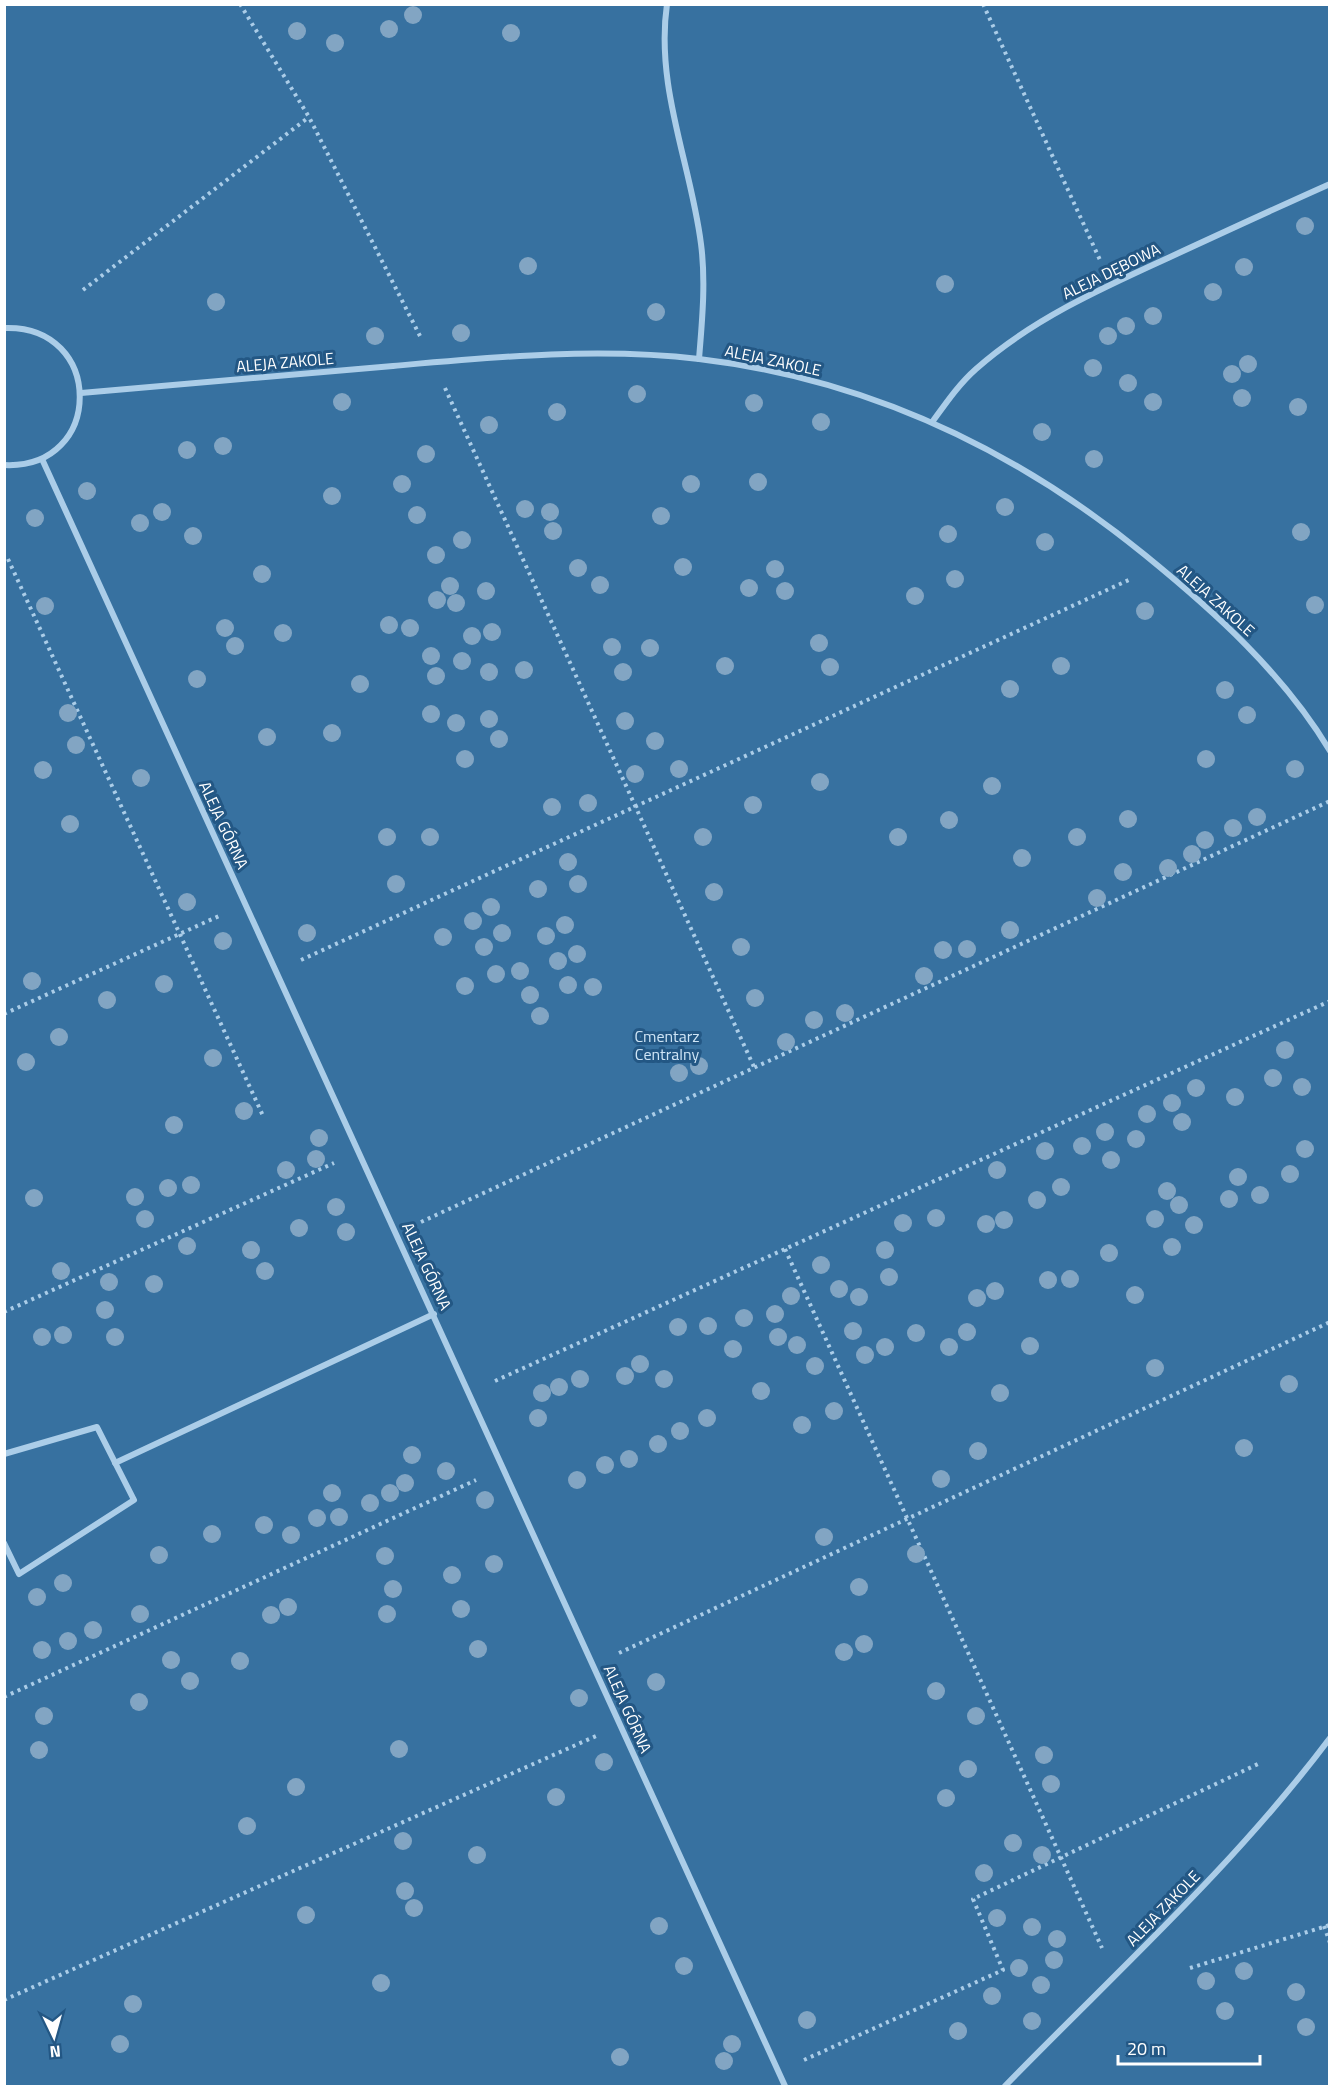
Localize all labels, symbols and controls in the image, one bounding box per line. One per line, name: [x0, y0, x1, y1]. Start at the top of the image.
street label: ALEJA DĘBOWA: [1058, 237, 1165, 305]
street label: ALEJA ZAKOLE: [723, 338, 823, 382]
street label: ALEJA ZAKOLE: [235, 346, 335, 378]
street label: ALEJA ZAKOLE: [1172, 558, 1260, 642]
street label: ALEJA GÓRNA: [193, 777, 255, 873]
park label: Cmentarz Centralny: [634, 1024, 700, 1066]
street label: ALEJA GÓRNA: [396, 1218, 458, 1314]
street label: ALEJA GÓRNA: [598, 1661, 658, 1757]
street label: ALEJA ZAKOLE: [1120, 1864, 1206, 1951]
north arrow: [24, 2007, 84, 2067]
scale bar: [1118, 2028, 1260, 2066]
text: 20 m: [1127, 2035, 1166, 2062]
text: N: [49, 2040, 62, 2064]

